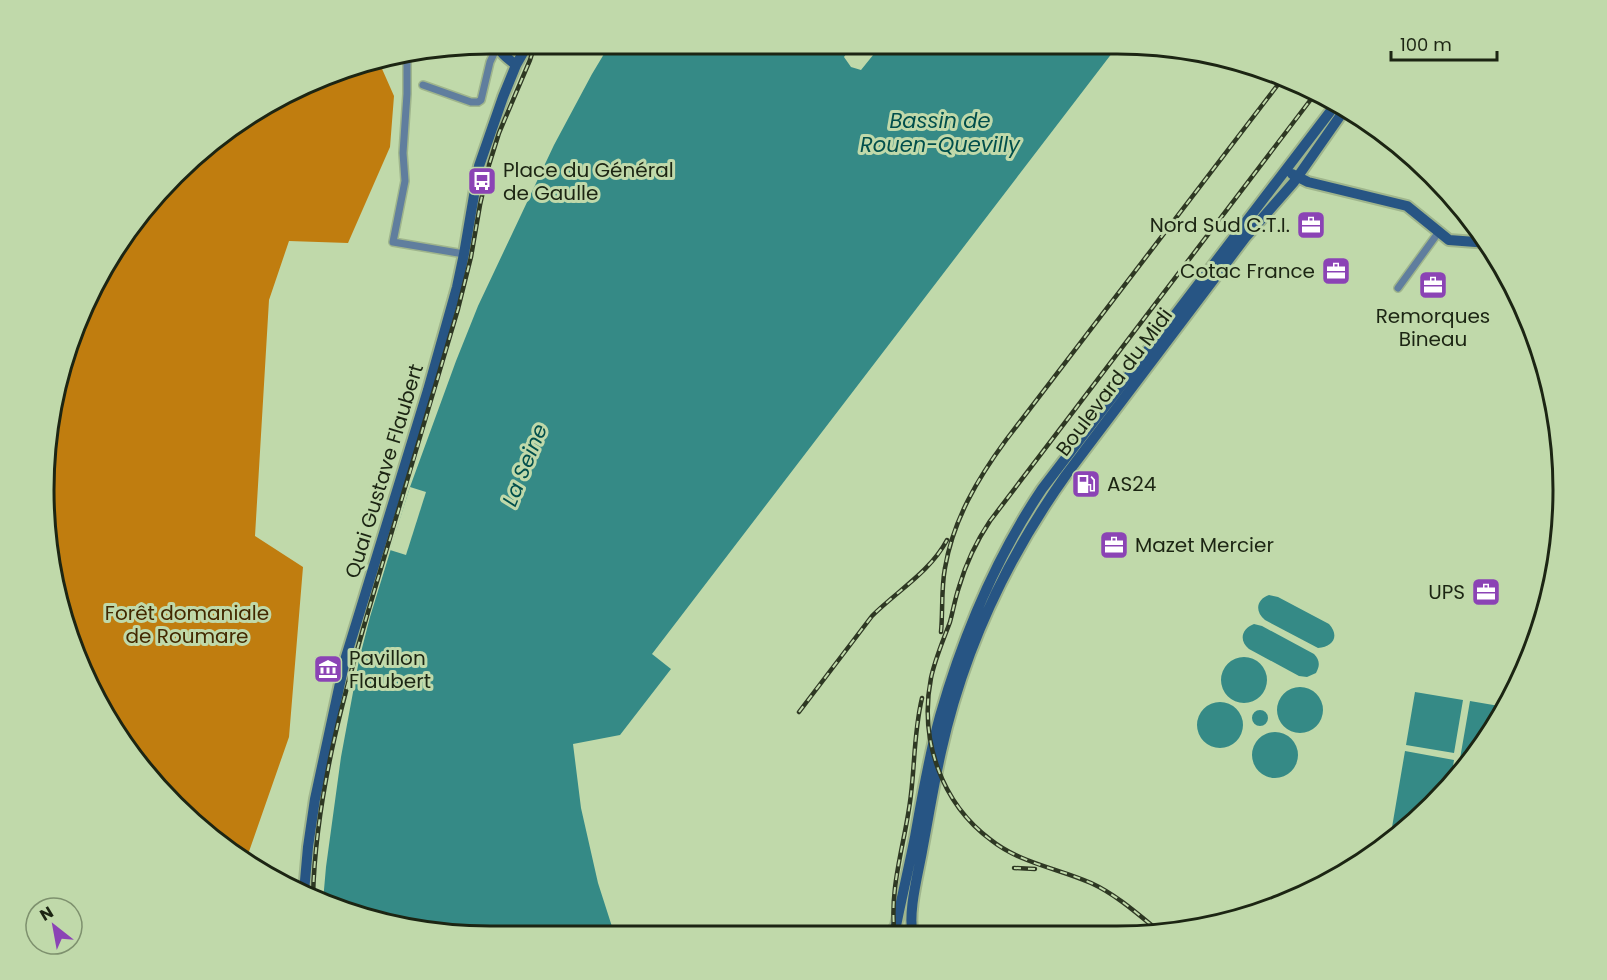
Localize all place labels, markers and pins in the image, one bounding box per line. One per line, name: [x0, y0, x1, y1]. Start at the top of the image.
place label: Place du Général de Gaulle: [503, 156, 674, 207]
bus stop icon: Place du Général de Gaulle: [466, 165, 498, 197]
office icon: Nord Sud C.T.I.: [1295, 209, 1327, 241]
place label: Nord Sud C.T.I.: [1150, 211, 1290, 239]
office icon: Cotac France: [1320, 255, 1352, 287]
place label: Cotac France: [1180, 257, 1315, 285]
office icon: Remorques Bineau: [1417, 269, 1449, 301]
place label: Remorques Bineau: [1376, 302, 1490, 353]
fuel station icon: AS24: [1070, 468, 1102, 500]
place label: AS24: [1107, 470, 1156, 498]
office icon: Mazet Mercier: [1098, 529, 1130, 561]
place label: Mazet Mercier: [1135, 531, 1274, 559]
office icon: UPS: [1470, 576, 1502, 608]
place label: UPS: [1428, 578, 1465, 606]
place label: Pavillon Flaubert: [349, 644, 431, 695]
museum icon: Pavillon Flaubert: [312, 653, 344, 685]

